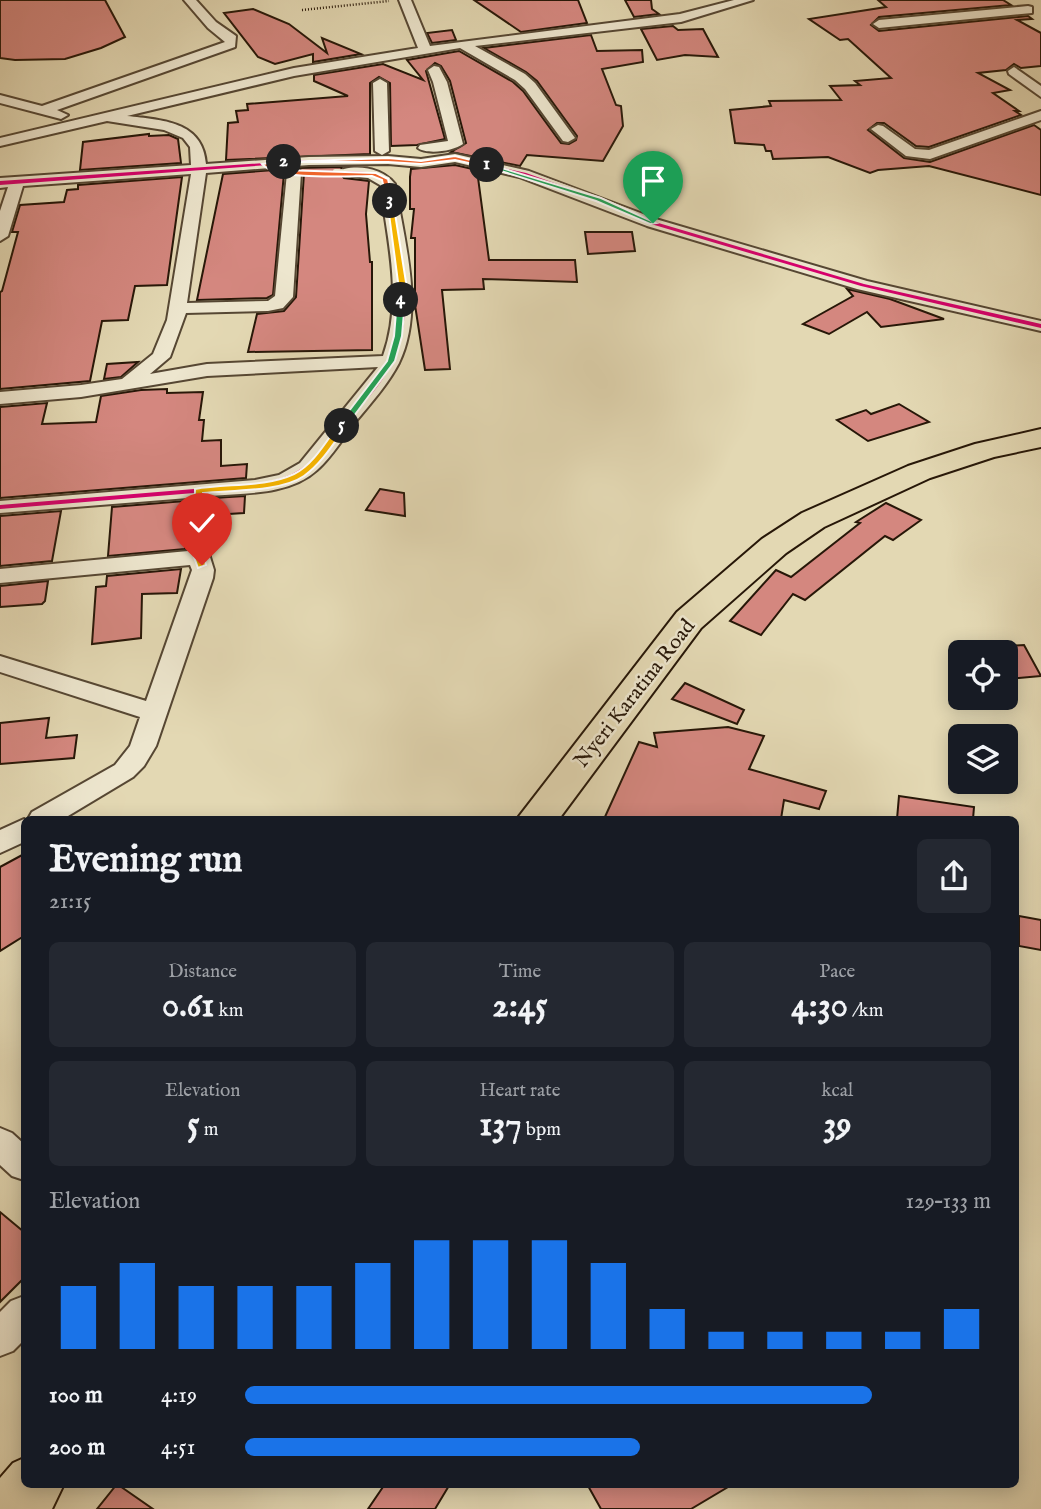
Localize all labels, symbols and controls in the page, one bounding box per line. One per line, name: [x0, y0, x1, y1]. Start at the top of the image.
pin: 2: [266, 144, 302, 180]
pin: 1: [470, 148, 504, 182]
text: 2: [279, 149, 288, 173]
pin: [623, 151, 683, 223]
text: 1: [483, 152, 490, 176]
icon: arrive: [634, 162, 672, 200]
pin: 3: [372, 184, 408, 218]
text: 3: [386, 188, 393, 212]
pin: 4: [384, 282, 418, 318]
text: 4: [396, 287, 405, 311]
pin: 5: [324, 408, 360, 444]
text: 5: [338, 413, 345, 437]
pin: [172, 493, 232, 565]
icon: check: [183, 504, 221, 542]
street label: Nyeri Karatina Road: [569, 613, 702, 774]
map controls: [948, 640, 1018, 794]
button: locate: [948, 640, 1018, 710]
button: layers: [948, 724, 1018, 794]
text: Evening run: [49, 837, 243, 885]
button: share: [917, 839, 991, 913]
text: 21:15: [49, 887, 91, 916]
text: Distance: [168, 960, 237, 984]
text: Time: [499, 960, 541, 984]
text: Pace: [819, 960, 855, 984]
text: 0.61: [162, 984, 214, 1029]
text: 2:45: [492, 984, 548, 1029]
text: 4:30: [791, 984, 848, 1029]
text: km: [214, 999, 243, 1023]
text: /km: [848, 999, 883, 1023]
text: Elevation: [165, 1079, 240, 1103]
text: Heart rate: [479, 1079, 561, 1103]
text: kcal: [821, 1079, 853, 1103]
text: 5: [187, 1103, 200, 1148]
text: 137: [479, 1103, 522, 1148]
text: 39: [823, 1103, 852, 1148]
text: m: [200, 1118, 218, 1142]
text: bpm: [522, 1118, 561, 1142]
text: Elevation: [49, 1187, 140, 1216]
text: 129–133 m: [905, 1187, 991, 1216]
text: 100 m: [49, 1381, 103, 1410]
text: 4:19: [161, 1381, 197, 1410]
text: 200 m: [49, 1433, 105, 1462]
text: 4:51: [161, 1433, 195, 1462]

